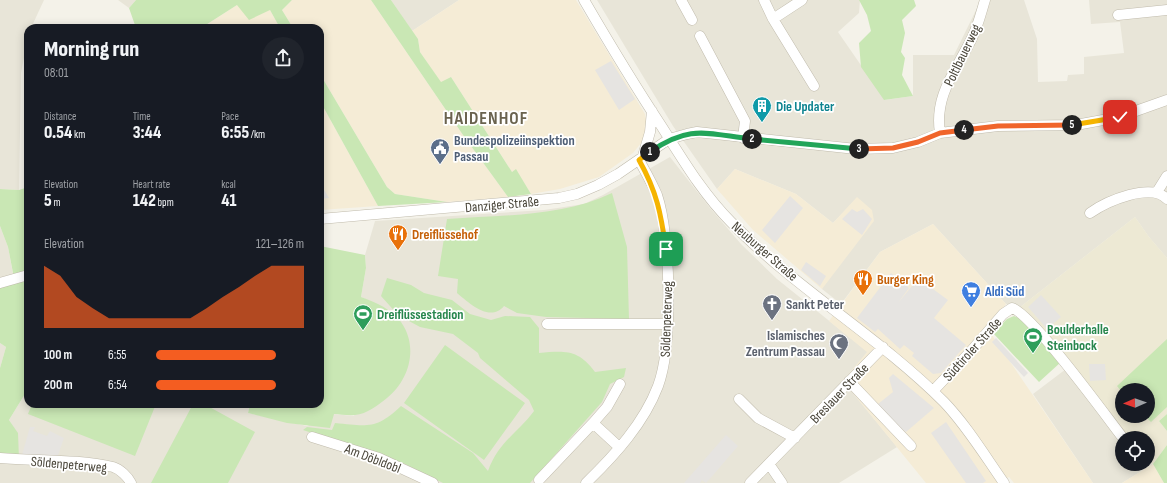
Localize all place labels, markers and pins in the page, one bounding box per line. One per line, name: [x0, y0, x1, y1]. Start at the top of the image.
building icon: Die Updater: [751, 95, 773, 123]
place label: Die Updater: [776, 98, 835, 115]
pin: [1103, 100, 1137, 134]
pin: 5: [1062, 115, 1082, 135]
pin: 4: [954, 120, 974, 140]
pin: 2: [742, 129, 762, 149]
place label: Bundespolizeiinspektion Passau: [454, 132, 575, 165]
public building icon: Bundespolizeiinspektion Passau: [429, 137, 451, 165]
pin: 3: [849, 139, 869, 159]
pin: 1: [640, 142, 660, 162]
restaurant icon: Dreiflüssehof: [387, 223, 409, 251]
place label: Dreiflüssehof: [412, 226, 479, 243]
pin: [649, 232, 683, 266]
restaurant icon: Burger King: [852, 268, 874, 296]
place label: Burger King: [877, 271, 934, 288]
supermarket icon: Aldi Süd: [960, 280, 982, 308]
place label: Aldi Süd: [984, 283, 1024, 300]
church icon: Sankt Peter: [761, 293, 783, 321]
place label: Sankt Peter: [786, 296, 845, 313]
sports icon: Dreiflüssestadion: [352, 303, 374, 331]
place label: Dreiflüssestadion: [377, 306, 464, 323]
place label: Boulderhalle Steinbock: [1047, 321, 1109, 354]
sports icon: Boulderhalle Steinbock: [1022, 326, 1044, 354]
place label: Islamisches Zentrum Passau: [746, 327, 825, 360]
mosque icon: Islamisches Zentrum Passau: [828, 332, 850, 360]

